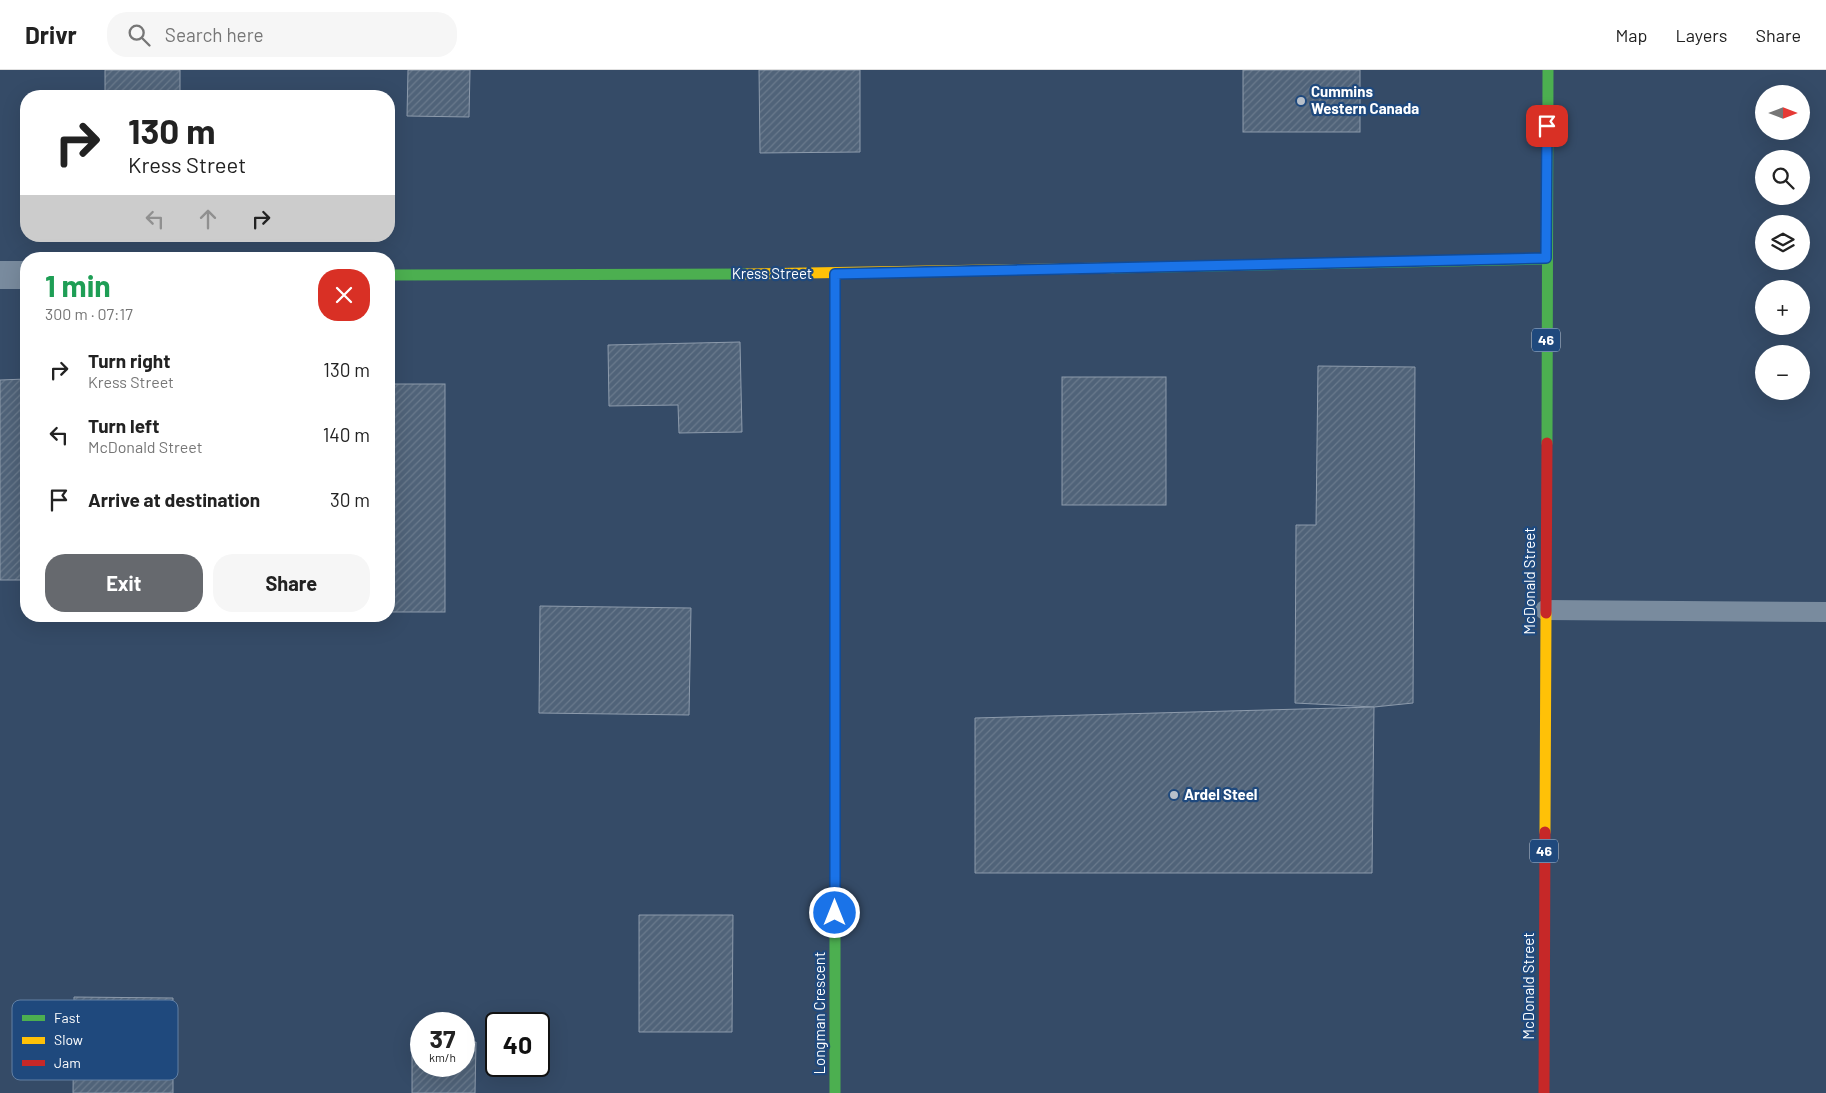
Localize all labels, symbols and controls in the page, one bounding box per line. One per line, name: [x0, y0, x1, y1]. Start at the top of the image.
search box: [107, 12, 457, 57]
text: Drivr: [25, 20, 77, 49]
icon: search: [125, 21, 153, 49]
text: Search here: [165, 23, 264, 46]
text: Map: [1615, 24, 1647, 46]
text: Layers: [1675, 24, 1728, 46]
text: Share: [1756, 24, 1801, 46]
place label: Cummins Western Canada: [1311, 82, 1419, 117]
north arrow: [1755, 85, 1810, 140]
map controls: [1755, 85, 1810, 400]
marker: Cummins Western Canada: [1295, 95, 1307, 107]
pin: [1526, 105, 1568, 147]
text: 130 m: [128, 109, 215, 151]
icon: right: [45, 110, 110, 175]
icon: arrive: [1533, 112, 1561, 140]
button: search: [1755, 150, 1810, 205]
text: Kress Street: [128, 151, 246, 177]
icon: left: [141, 205, 169, 233]
icon: ahead: [194, 205, 222, 233]
icon: right: [247, 205, 275, 233]
button: layers: [1755, 215, 1810, 270]
street label: Kress Street: [732, 264, 812, 282]
text: 1 min: [45, 267, 111, 303]
button: close: [318, 269, 370, 321]
button: +: [1755, 280, 1810, 335]
text: 300 m · 07:17: [45, 304, 133, 323]
road number: 46: [1532, 328, 1560, 352]
button: −: [1755, 345, 1810, 400]
text: Turn right: [88, 349, 170, 372]
icon: right: [45, 356, 73, 384]
text: 130 m: [323, 358, 370, 381]
text: Kress Street: [88, 372, 174, 391]
text: Turn left: [88, 414, 159, 437]
icon: left: [45, 421, 73, 449]
text: 140 m: [323, 423, 370, 446]
text: McDonald Street: [88, 437, 202, 456]
icon: arrive: [45, 486, 73, 514]
text: Arrive at destination: [88, 488, 260, 511]
text: 30 m: [330, 488, 370, 511]
street label: McDonald Street: [1520, 527, 1538, 635]
button: Exit: [45, 554, 203, 612]
button: Share: [213, 554, 370, 612]
place label: Ardel Steel: [1184, 785, 1258, 803]
marker: Ardel Steel: [1168, 789, 1180, 801]
road number: 46: [1530, 839, 1558, 862]
position arrow: [808, 886, 860, 938]
street label: McDonald Street: [1519, 932, 1537, 1040]
street label: Longman Crescent: [810, 952, 828, 1074]
legend: [12, 1000, 178, 1080]
text: Fast: [54, 1009, 80, 1026]
speed limit sign: 40: [485, 1012, 550, 1077]
text: 37: [430, 1023, 455, 1053]
text: Slow: [54, 1031, 83, 1048]
text: km/h: [429, 1050, 456, 1064]
text: Jam: [54, 1054, 81, 1071]

